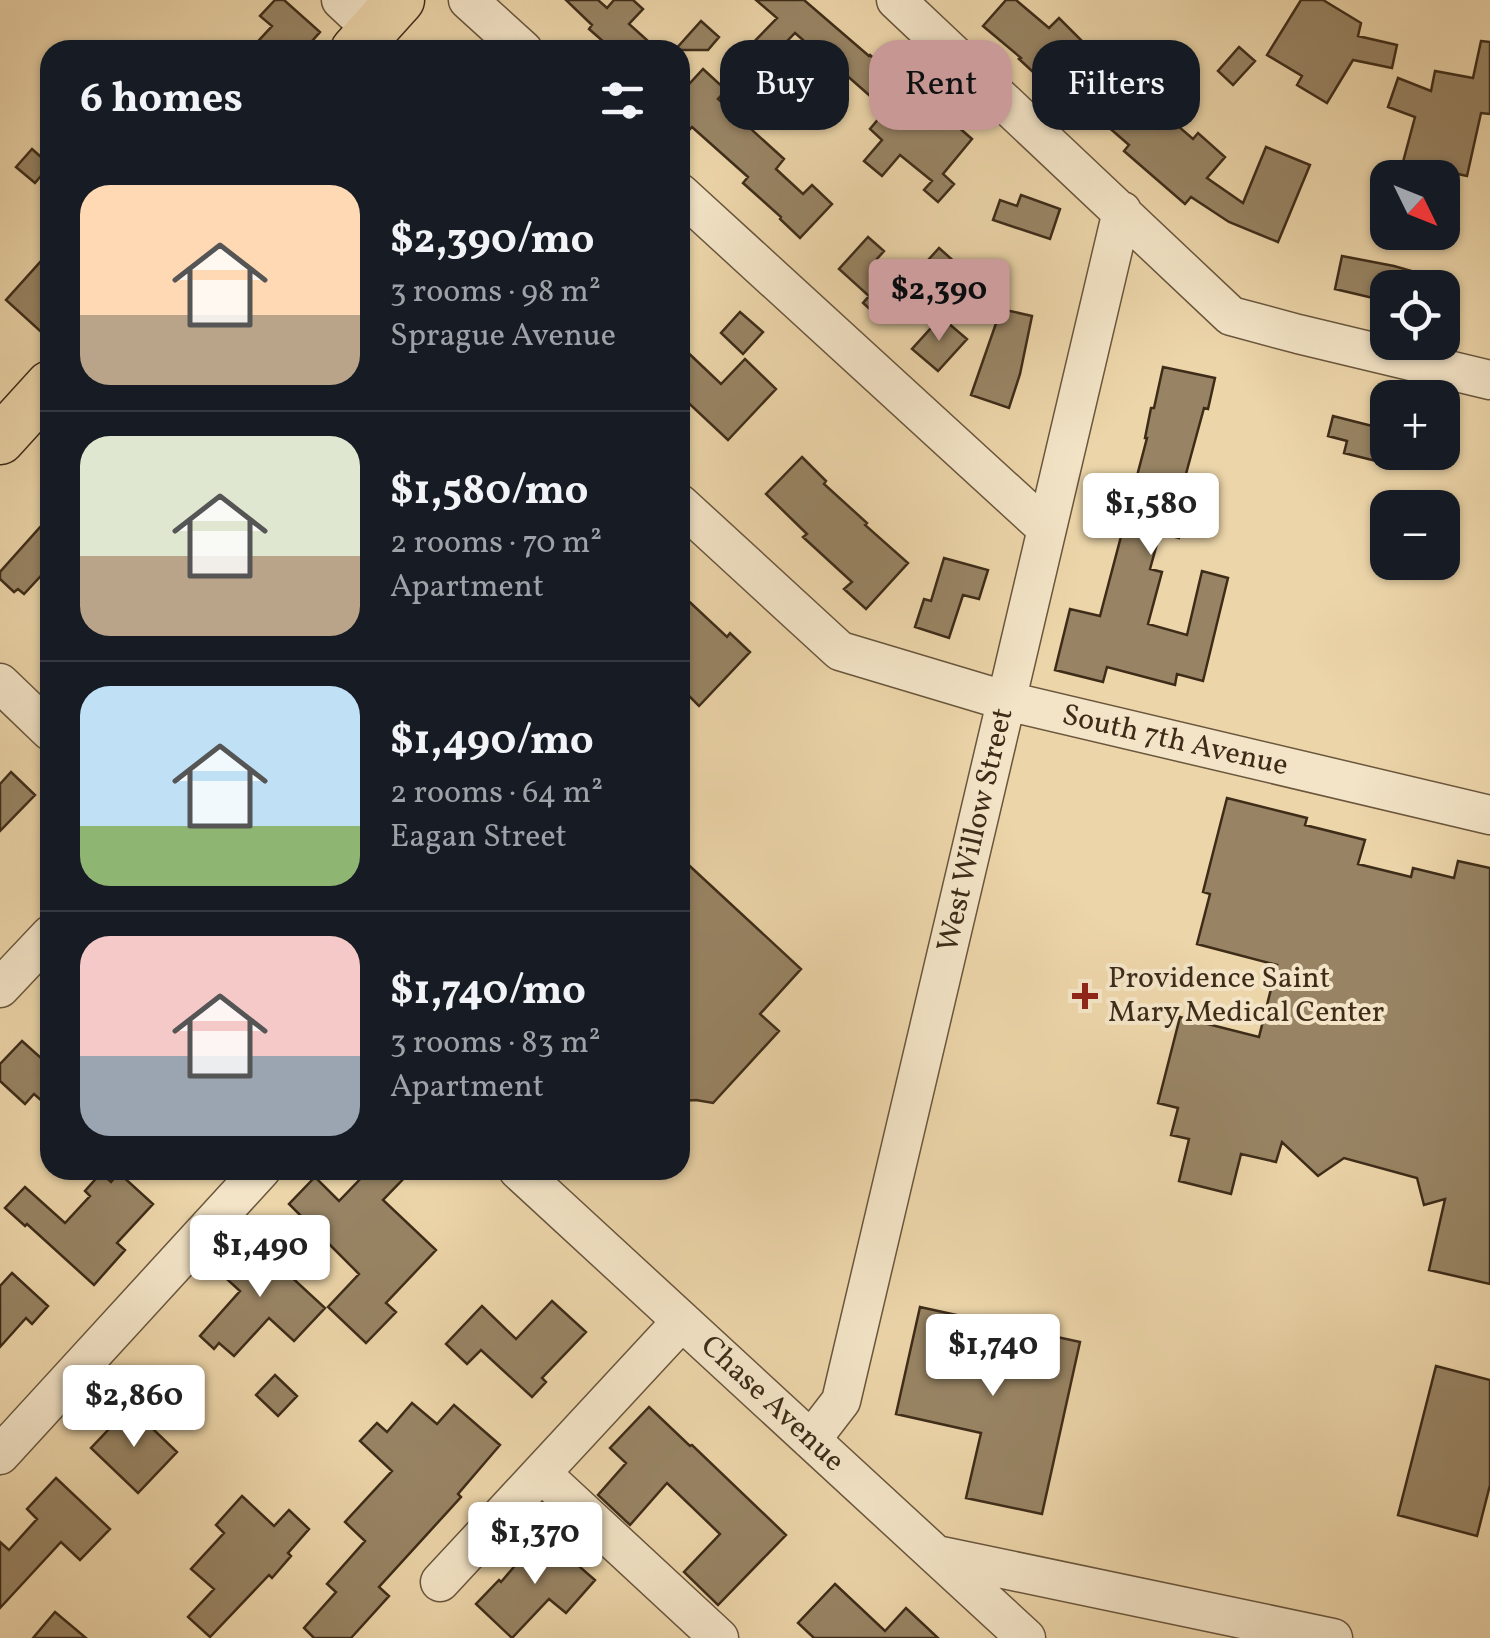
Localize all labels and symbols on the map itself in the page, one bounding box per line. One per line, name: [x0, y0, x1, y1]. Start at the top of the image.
north arrow: [1370, 160, 1460, 250]
pin: $2,390: [858, 259, 1020, 344]
pin: $1,580: [1070, 473, 1232, 558]
street label: South 7th Avenue: [1058, 695, 1292, 787]
street label: West Willow Street: [928, 704, 1024, 956]
place label: Providence Saint Mary Medical Center: [1108, 958, 1384, 1034]
marker: Providence Saint Mary Medical Center: [1072, 983, 1098, 1009]
pin: $1,490: [179, 1215, 341, 1300]
pin: $1,740: [912, 1314, 1074, 1399]
street label: Chase Avenue: [691, 1326, 853, 1482]
pin: $2,860: [53, 1365, 215, 1450]
pin: $1,370: [454, 1502, 616, 1587]

